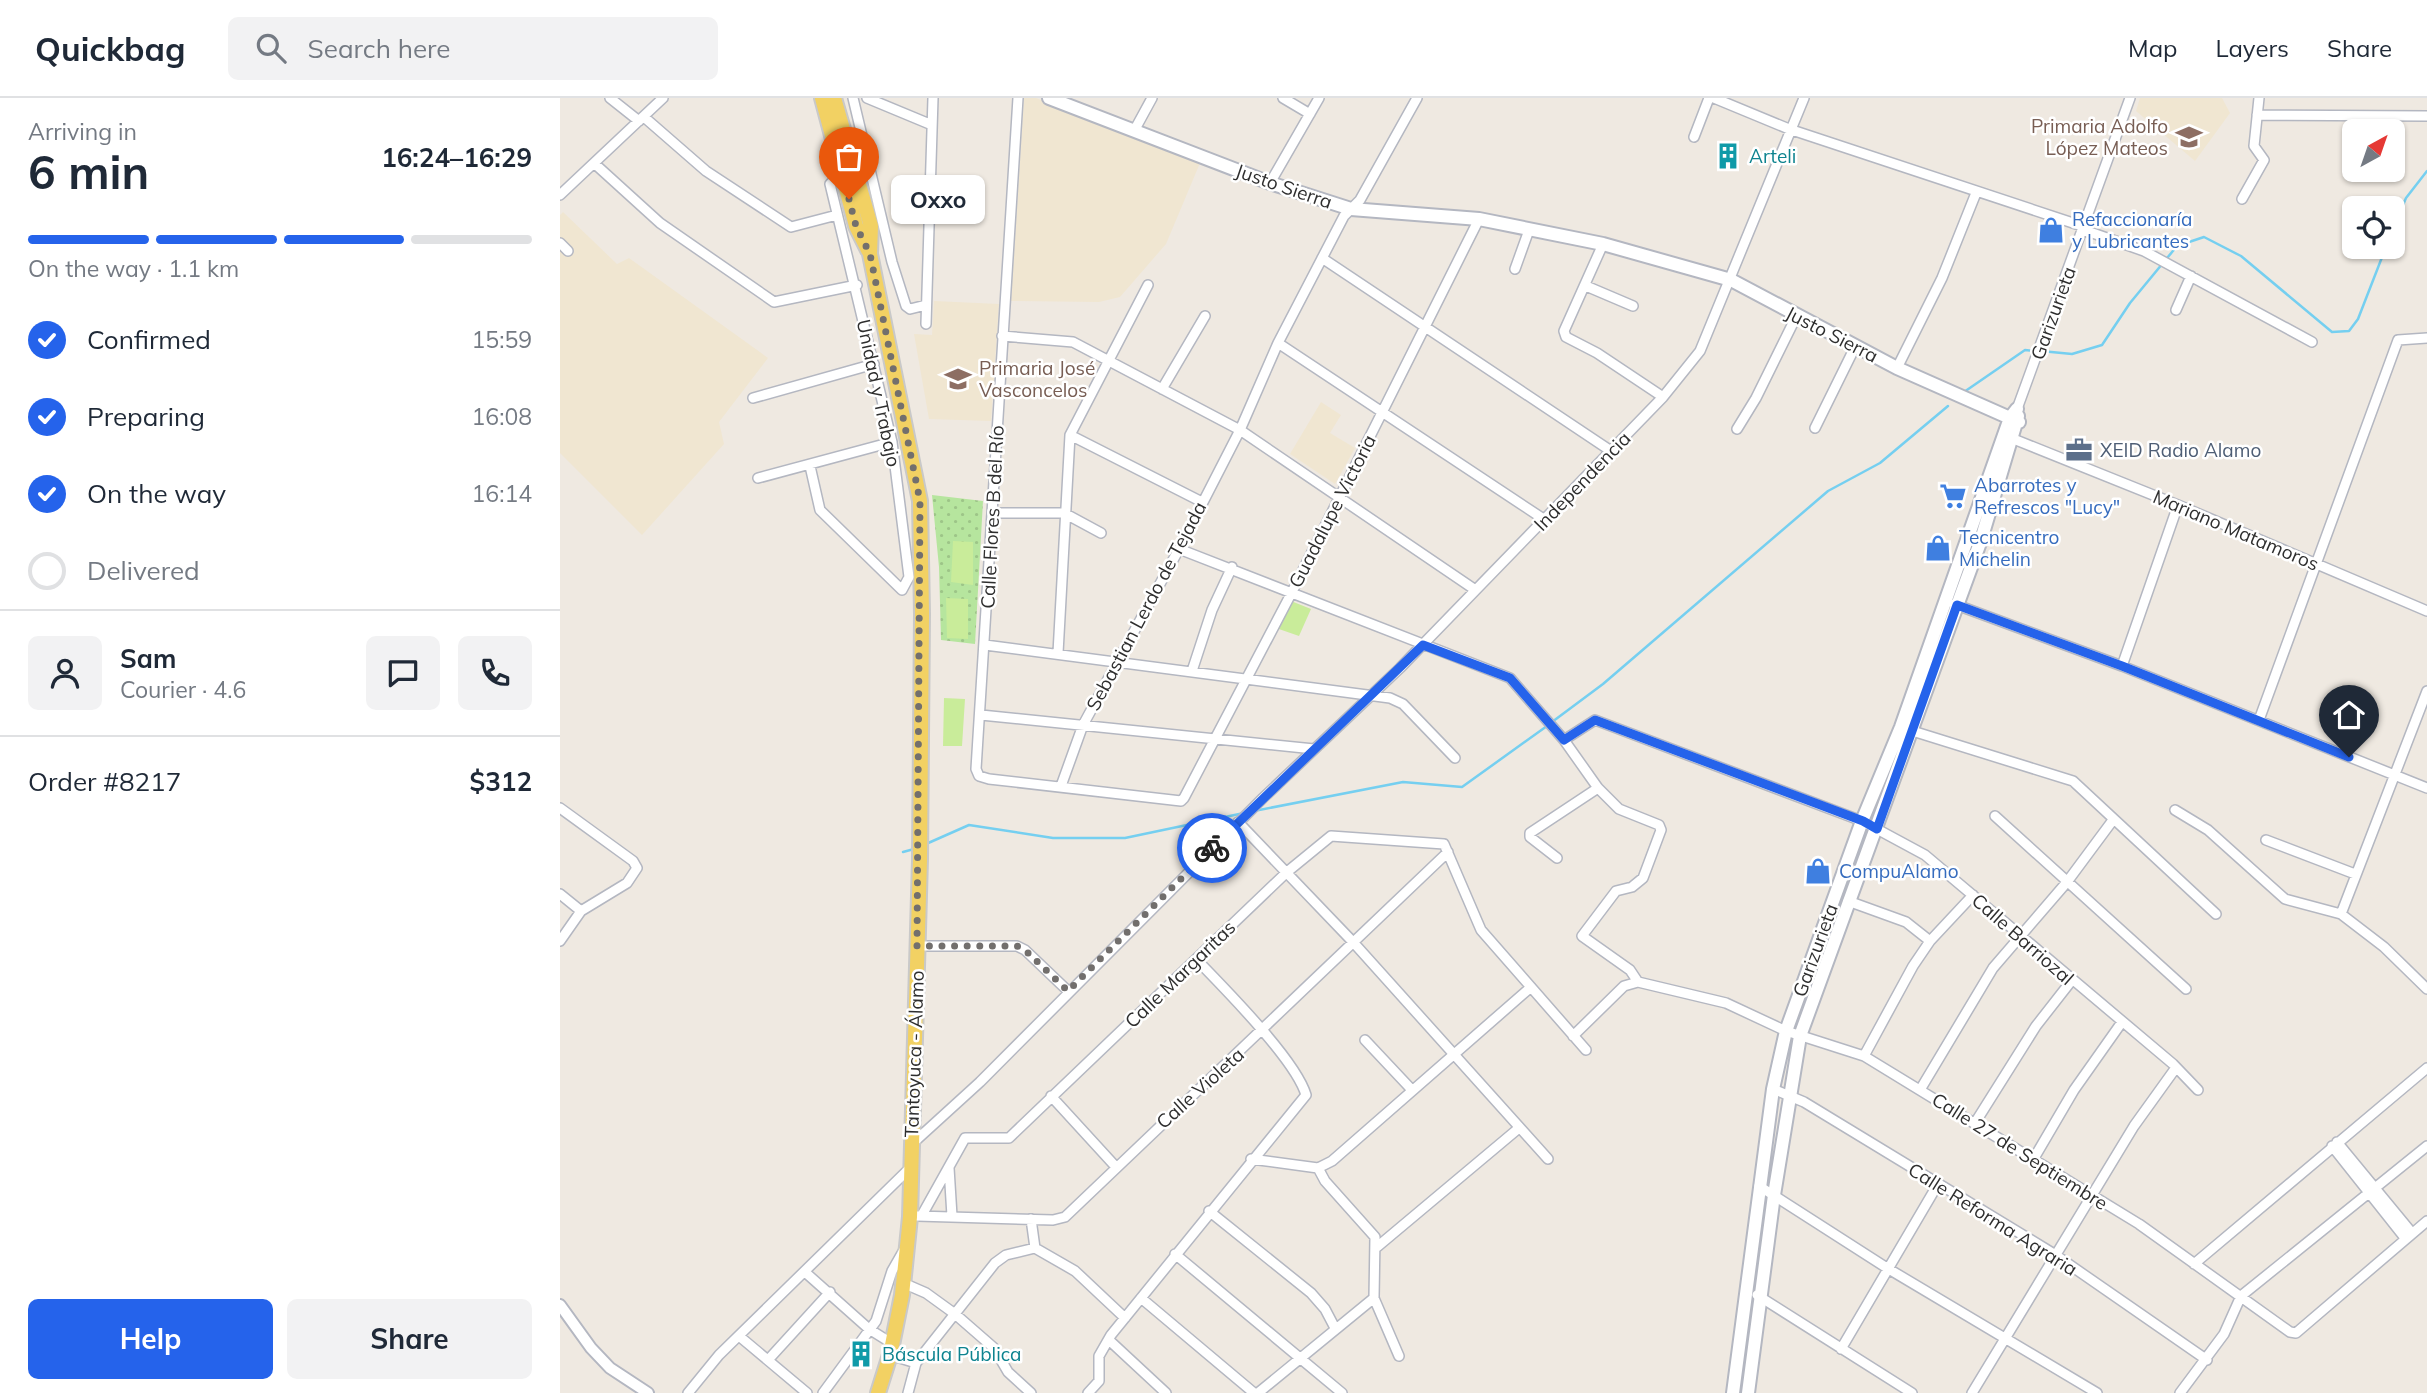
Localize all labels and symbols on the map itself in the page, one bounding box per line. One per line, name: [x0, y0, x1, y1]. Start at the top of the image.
place label: Primaria Adolfo López Mateos: [2031, 114, 2168, 160]
north arrow: [2342, 119, 2404, 182]
school or university icon: Primaria Adolfo López Mateos: [2174, 122, 2204, 152]
pin: [819, 127, 879, 199]
building icon: Arteli: [1713, 141, 1743, 171]
place label: Arteli: [1749, 144, 1796, 168]
street label: Justo Sierra: [1232, 158, 1336, 214]
callout: Oxxo: [891, 174, 986, 224]
place label: Refaccionaría y Lubricantes: [2072, 207, 2192, 253]
shop icon: Refaccionaría y Lubricantes: [2036, 215, 2066, 245]
street label: Garizurieta: [2025, 263, 2081, 363]
street label: Justo Sierra: [1782, 300, 1882, 368]
street label: Unidad y Trabajo: [852, 317, 906, 469]
place label: Primaria José Vasconcelos: [979, 356, 1095, 402]
school or university icon: Primaria José Vasconcelos: [943, 364, 973, 394]
street label: Calle Flores B del Río: [975, 425, 1009, 609]
street label: Independencia: [1529, 426, 1635, 536]
street label: Guadalupe Victoria: [1283, 430, 1381, 592]
office icon: XEID Radio Alamo: [2064, 435, 2094, 465]
place label: XEID Radio Alamo: [2100, 438, 2261, 462]
place label: Abarrotes y Refrescos "Lucy": [1974, 473, 2120, 519]
supermarket icon: Abarrotes y Refrescos "Lucy": [1938, 481, 1968, 511]
street label: Mariano Matamoros: [2149, 484, 2323, 576]
street label: Sebastian Lerdo de Tejada: [1081, 497, 1211, 715]
place label: Tecnicentro Michelin: [1959, 525, 2059, 571]
shop icon: Tecnicentro Michelin: [1923, 533, 1953, 563]
pin: [2319, 685, 2379, 757]
courier: [1177, 813, 1247, 883]
shop icon: CompuAlamo: [1803, 856, 1833, 886]
place label: CompuAlamo: [1839, 859, 1959, 883]
street label: Calle Barriozal: [1967, 888, 2079, 990]
street label: Garizurieta: [1787, 900, 1843, 1000]
street label: Calle Margaritas: [1120, 915, 1240, 1033]
street label: Tantoyuca - Álamo: [899, 970, 929, 1138]
street label: Calle Violeta: [1151, 1042, 1249, 1134]
street label: Calle 27 de Septiembre: [1928, 1087, 2112, 1215]
street label: Calle Reforma Agraria: [1904, 1157, 2082, 1281]
building icon: Báscula Pública: [846, 1339, 876, 1369]
place label: Báscula Pública: [882, 1342, 1021, 1366]

